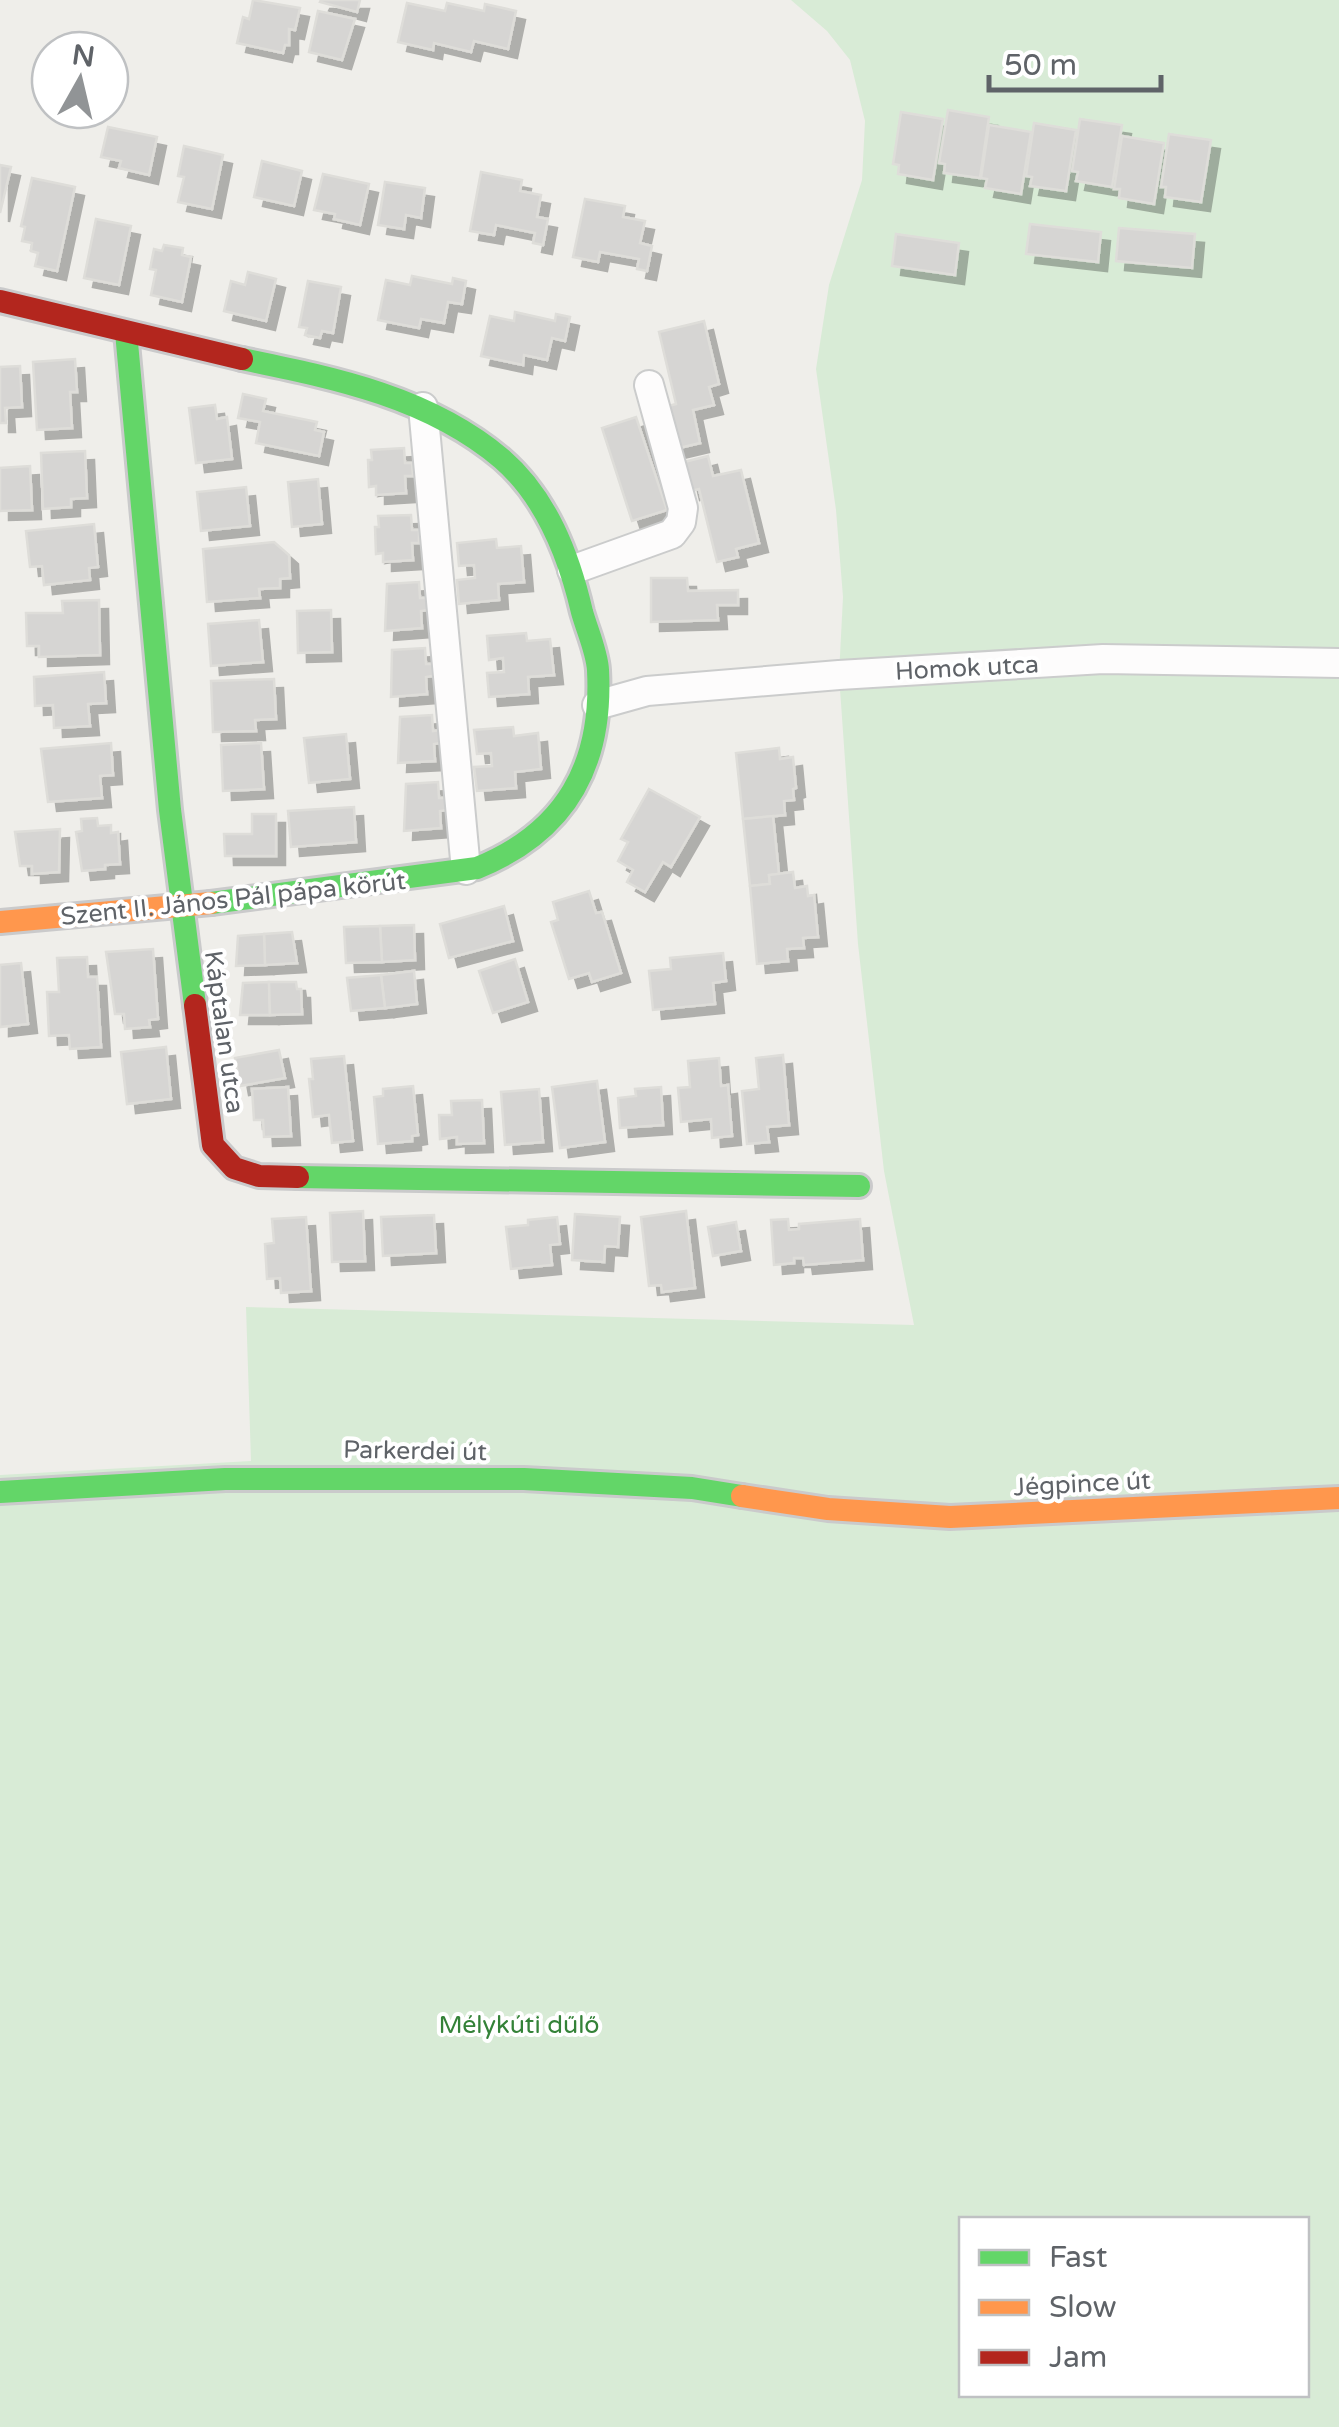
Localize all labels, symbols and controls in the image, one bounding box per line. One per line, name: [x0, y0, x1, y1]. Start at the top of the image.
north arrow: [30, 30, 130, 130]
scale bar: [989, 30, 1162, 92]
text: N: [70, 38, 97, 75]
text: 50 m: [1004, 47, 1077, 84]
street label: Homok utca: [894, 649, 1040, 687]
street label: Szent II. János Pál pápa körút: [59, 866, 408, 932]
street label: Káptalan utca: [198, 949, 250, 1115]
street label: Parkerdei út: [343, 1435, 488, 1467]
street label: Jégpince út: [1013, 1465, 1152, 1503]
park label: Mélykúti dűlő: [438, 2010, 600, 2040]
legend: [959, 2217, 1309, 2397]
text: Fast: [1049, 2239, 1108, 2276]
text: Slow: [1049, 2289, 1117, 2326]
text: Jam: [1049, 2339, 1107, 2376]

